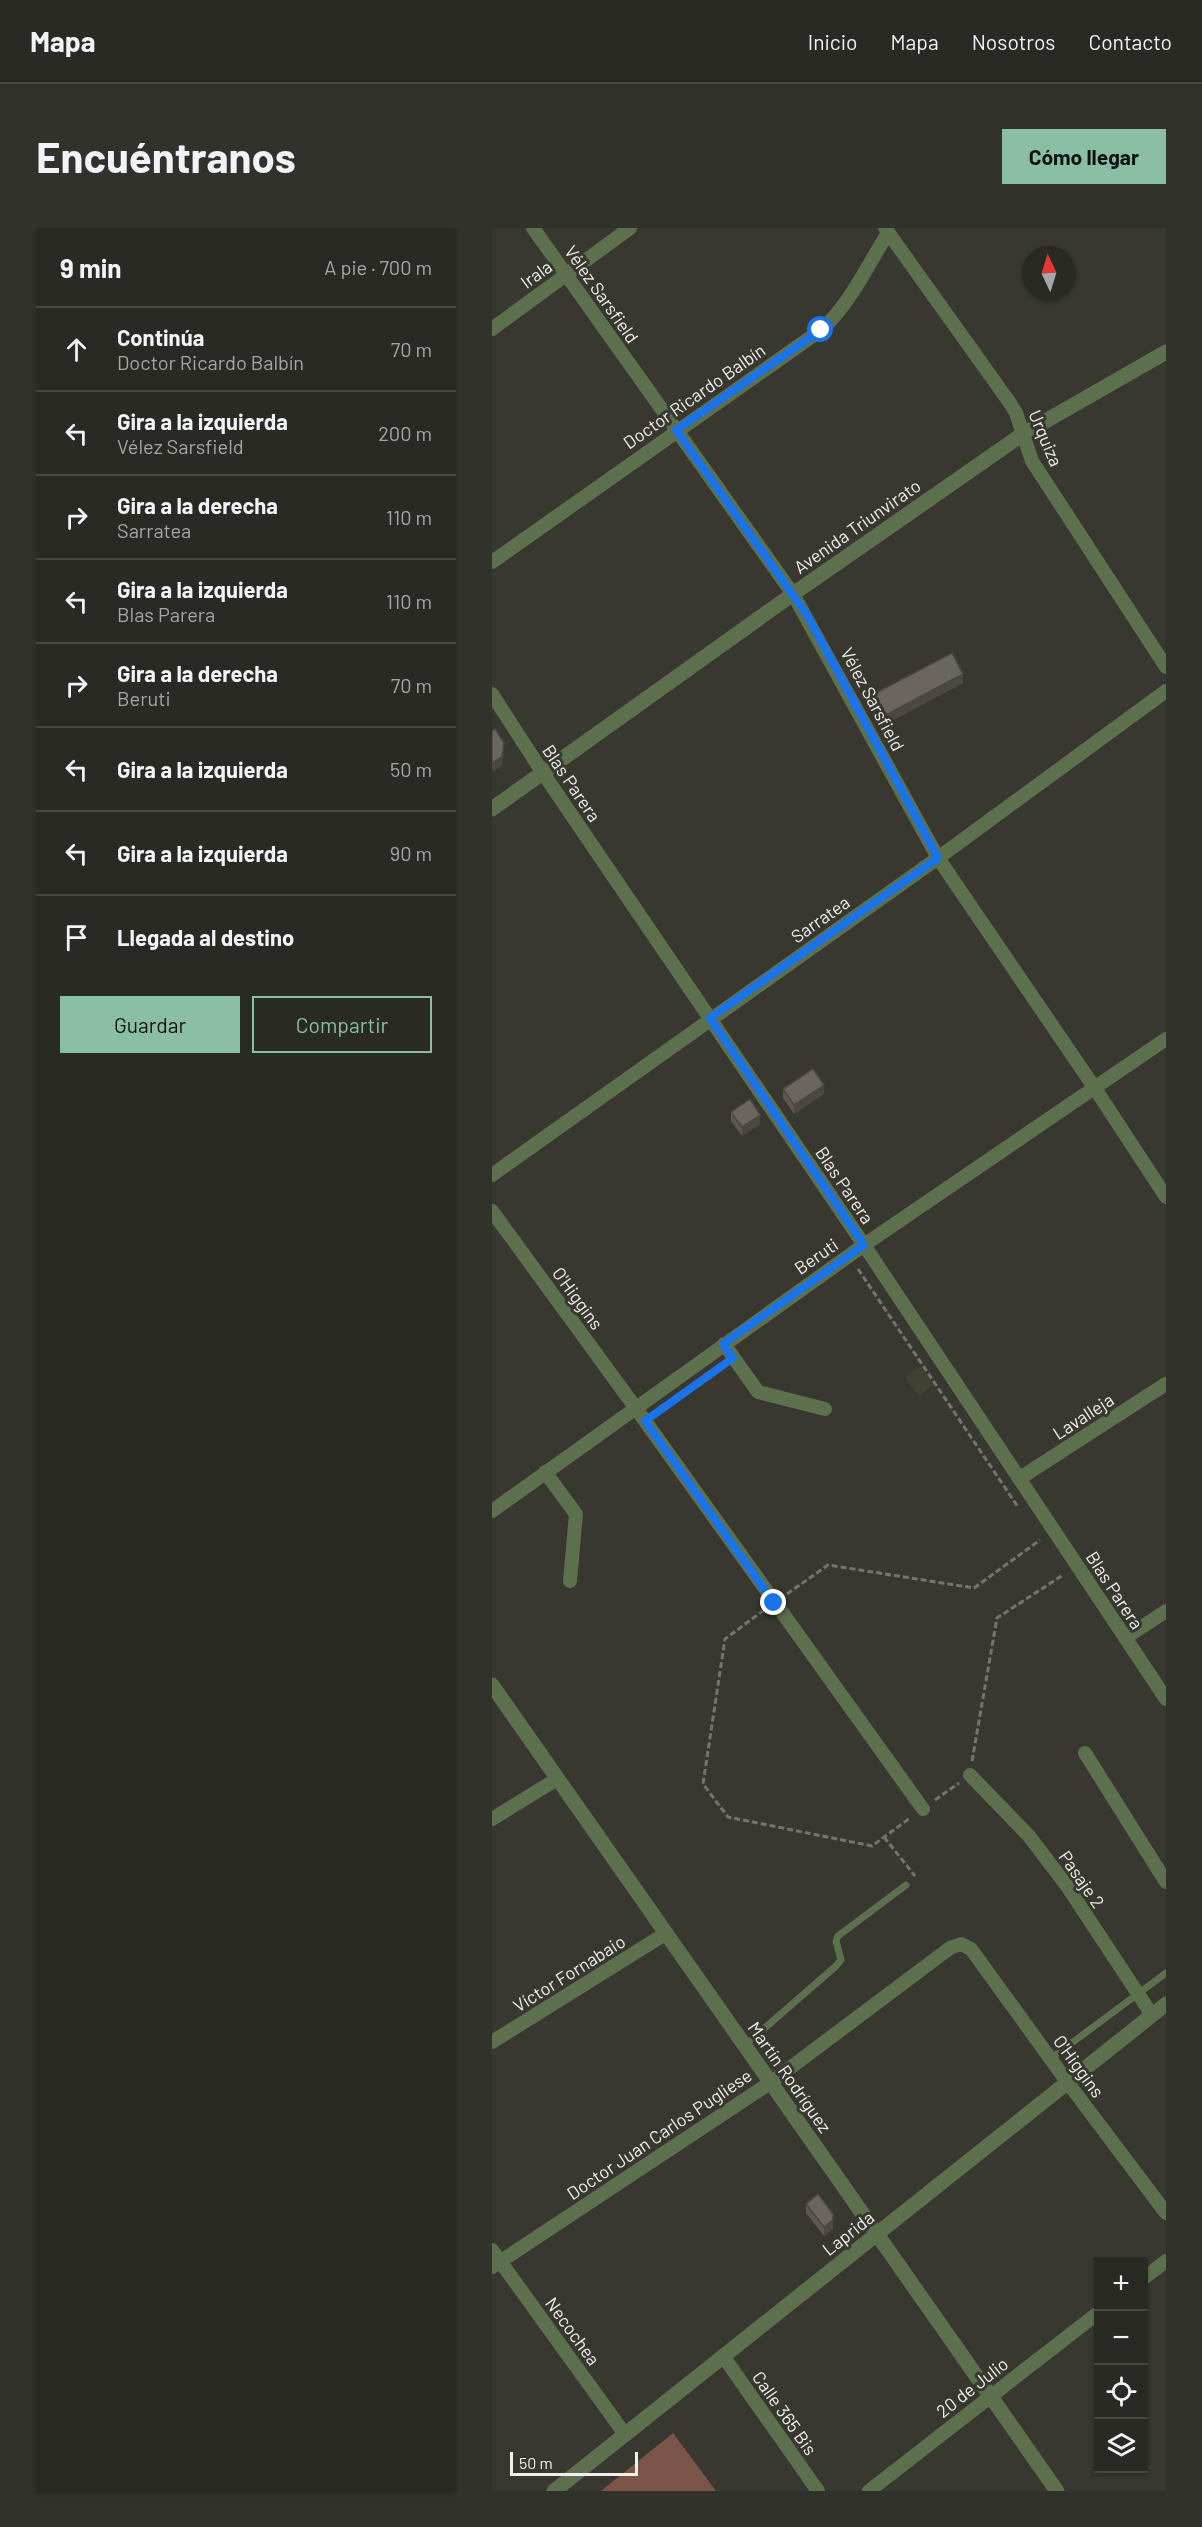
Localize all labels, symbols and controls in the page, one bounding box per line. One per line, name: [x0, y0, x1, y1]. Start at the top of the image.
text: Mapa: [30, 24, 96, 58]
text: Inicio: [808, 29, 858, 54]
text: Mapa: [891, 29, 939, 54]
text: Nosotros: [972, 29, 1055, 54]
text: Contacto: [1088, 29, 1172, 54]
button: Cómo llegar: [1002, 129, 1166, 184]
text: Encuéntranos: [36, 131, 296, 181]
street label: Vélez Sarsfield: [560, 241, 644, 347]
north arrow: [1022, 246, 1076, 300]
text: 9 min: [60, 252, 122, 283]
text: A pie · 700 m: [324, 255, 432, 279]
street label: Irala: [516, 255, 556, 293]
route start: [807, 316, 833, 342]
text: Continúa: [117, 324, 204, 350]
icon: ahead: [60, 333, 93, 366]
text: 70 m: [391, 337, 432, 361]
street label: Doctor Ricardo Balbín: [619, 339, 769, 453]
text: Doctor Ricardo Balbín: [117, 350, 304, 374]
street label: Urquiza: [1024, 406, 1068, 470]
text: Gira a la izquierda: [117, 408, 288, 434]
icon: left: [60, 417, 93, 450]
text: 200 m: [378, 421, 432, 445]
text: Vélez Sarsfield: [117, 434, 244, 458]
street label: Avenida Triunvirato: [789, 474, 925, 578]
text: Gira a la derecha: [117, 492, 278, 518]
icon: right: [60, 501, 93, 534]
text: 110 m: [386, 505, 432, 529]
text: Sarratea: [117, 518, 191, 542]
text: Gira a la izquierda: [117, 576, 288, 602]
icon: left: [60, 585, 93, 618]
text: 110 m: [386, 589, 432, 613]
text: Blas Parera: [117, 602, 215, 626]
street label: Vélez Sarsfield: [837, 643, 909, 755]
text: Gira a la derecha: [117, 660, 278, 686]
icon: right: [60, 669, 93, 702]
text: 70 m: [391, 673, 432, 697]
text: Beruti: [117, 686, 171, 710]
street label: Blas Parera: [538, 740, 606, 826]
icon: left: [60, 753, 93, 786]
text: Gira a la izquierda: [117, 756, 288, 782]
text: 50 m: [390, 757, 432, 781]
icon: left: [60, 837, 93, 870]
text: Gira a la izquierda: [117, 840, 288, 866]
text: 90 m: [390, 841, 432, 865]
street label: Sarratea: [786, 891, 854, 947]
icon: arrive: [60, 921, 93, 954]
text: Llegada al destino: [117, 924, 294, 950]
button: Guardar: [60, 996, 240, 1053]
button: Compartir: [252, 996, 432, 1053]
street label: Blas Parera: [811, 1142, 879, 1228]
street label: Beruti: [790, 1233, 842, 1279]
street label: O'Higgins: [548, 1262, 608, 1334]
street label: Lavalleja: [1048, 1388, 1118, 1444]
street label: Blas Parera: [1082, 1547, 1148, 1633]
route end: [760, 1589, 786, 1615]
street label: Pasaje 2: [1054, 1846, 1110, 1912]
street label: Víctor Fornabaio: [509, 1930, 629, 2016]
street label: Martín Rodríguez: [744, 2017, 836, 2137]
street label: O'Higgins: [1049, 2030, 1109, 2102]
street label: Doctor Juan Carlos Pugliese: [562, 2064, 756, 2204]
street label: Laprida: [818, 2206, 878, 2260]
map controls: [1094, 2257, 1148, 2473]
button: +: [1094, 2257, 1148, 2311]
street label: Necochea: [541, 2293, 605, 2369]
button: −: [1094, 2311, 1148, 2365]
street label: 20 de Julio: [932, 2352, 1012, 2422]
button: locate: [1094, 2365, 1148, 2419]
street label: Calle 365 Bis: [748, 2367, 822, 2459]
button: layers: [1094, 2419, 1148, 2473]
scale bar: [510, 2449, 638, 2476]
text: 50 m: [519, 2453, 553, 2472]

